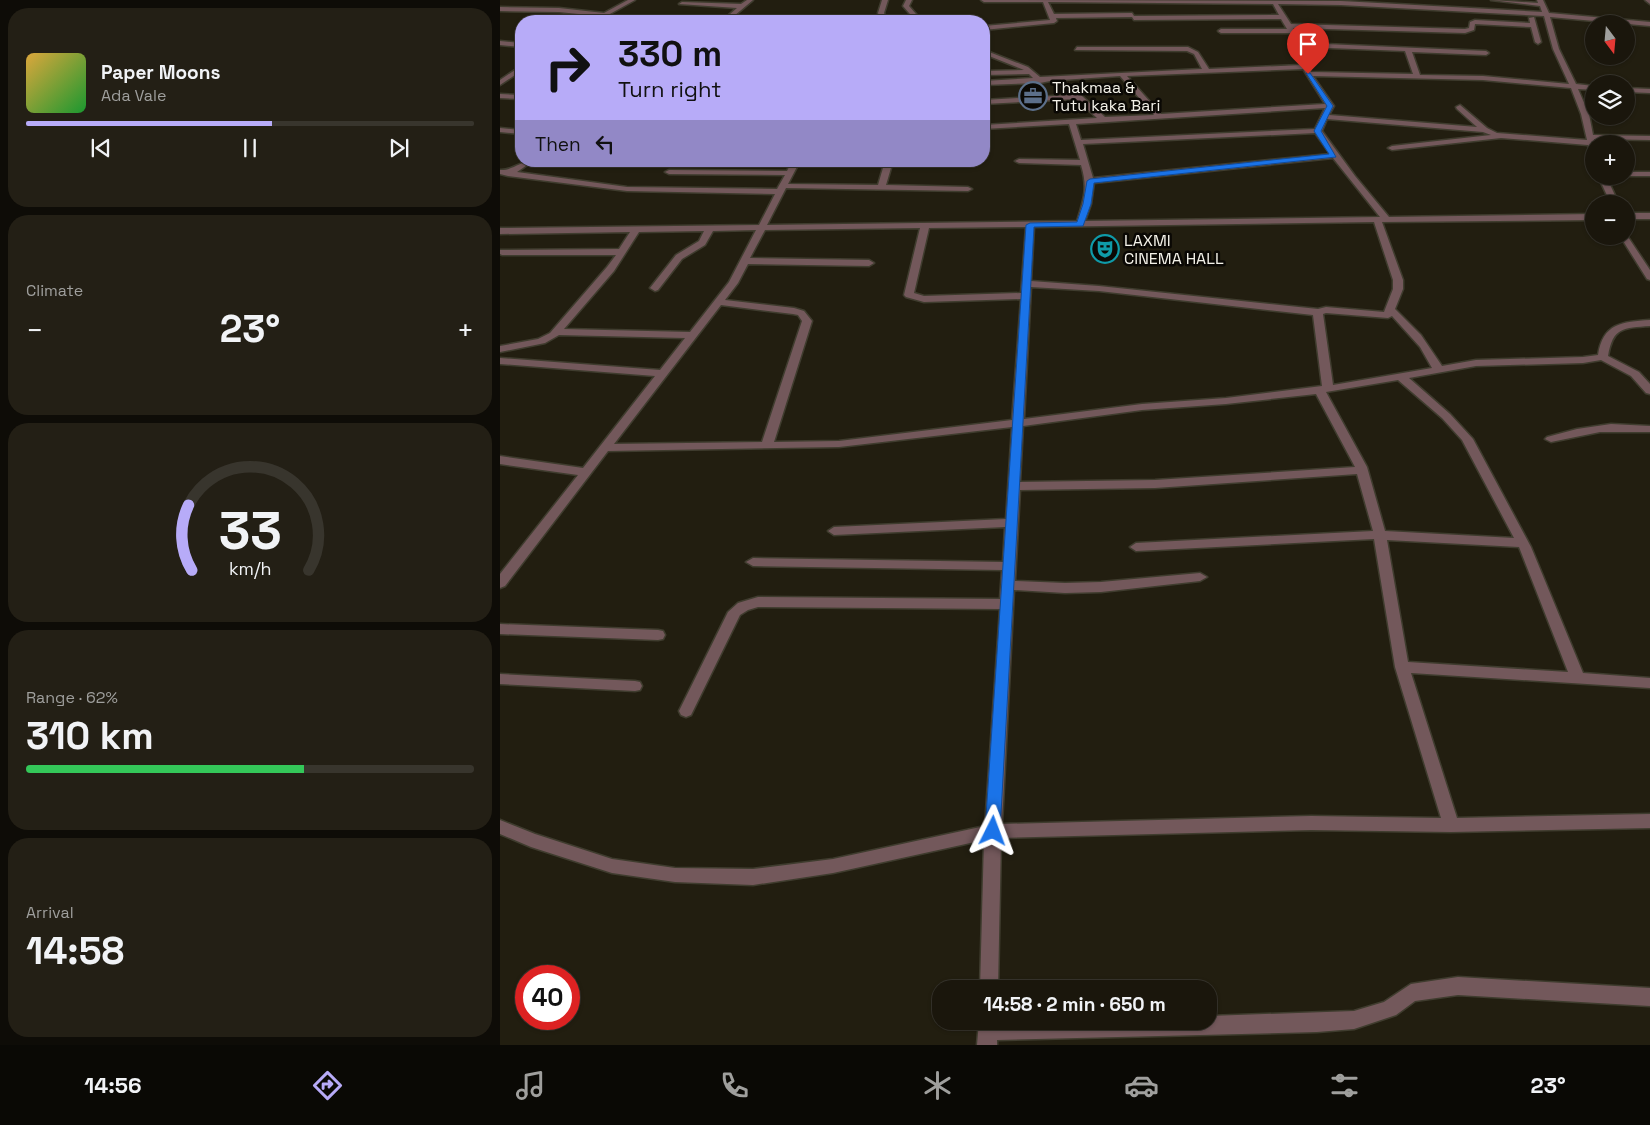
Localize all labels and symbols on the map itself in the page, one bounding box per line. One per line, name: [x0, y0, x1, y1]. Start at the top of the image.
north arrow: [1585, 15, 1635, 65]
pin: [1287, 23, 1329, 74]
place label: Thakmaa & Tutu kaka Bari: [1052, 77, 1160, 116]
office icon: Thakmaa & Tutu kaka Bari: [1018, 81, 1048, 111]
place label: LAXMI CINEMA HALL: [1124, 230, 1224, 269]
theatre icon: LAXMI CINEMA HALL: [1090, 234, 1120, 264]
position arrow: [966, 804, 1018, 856]
speed limit sign: 40: [515, 965, 580, 1030]

